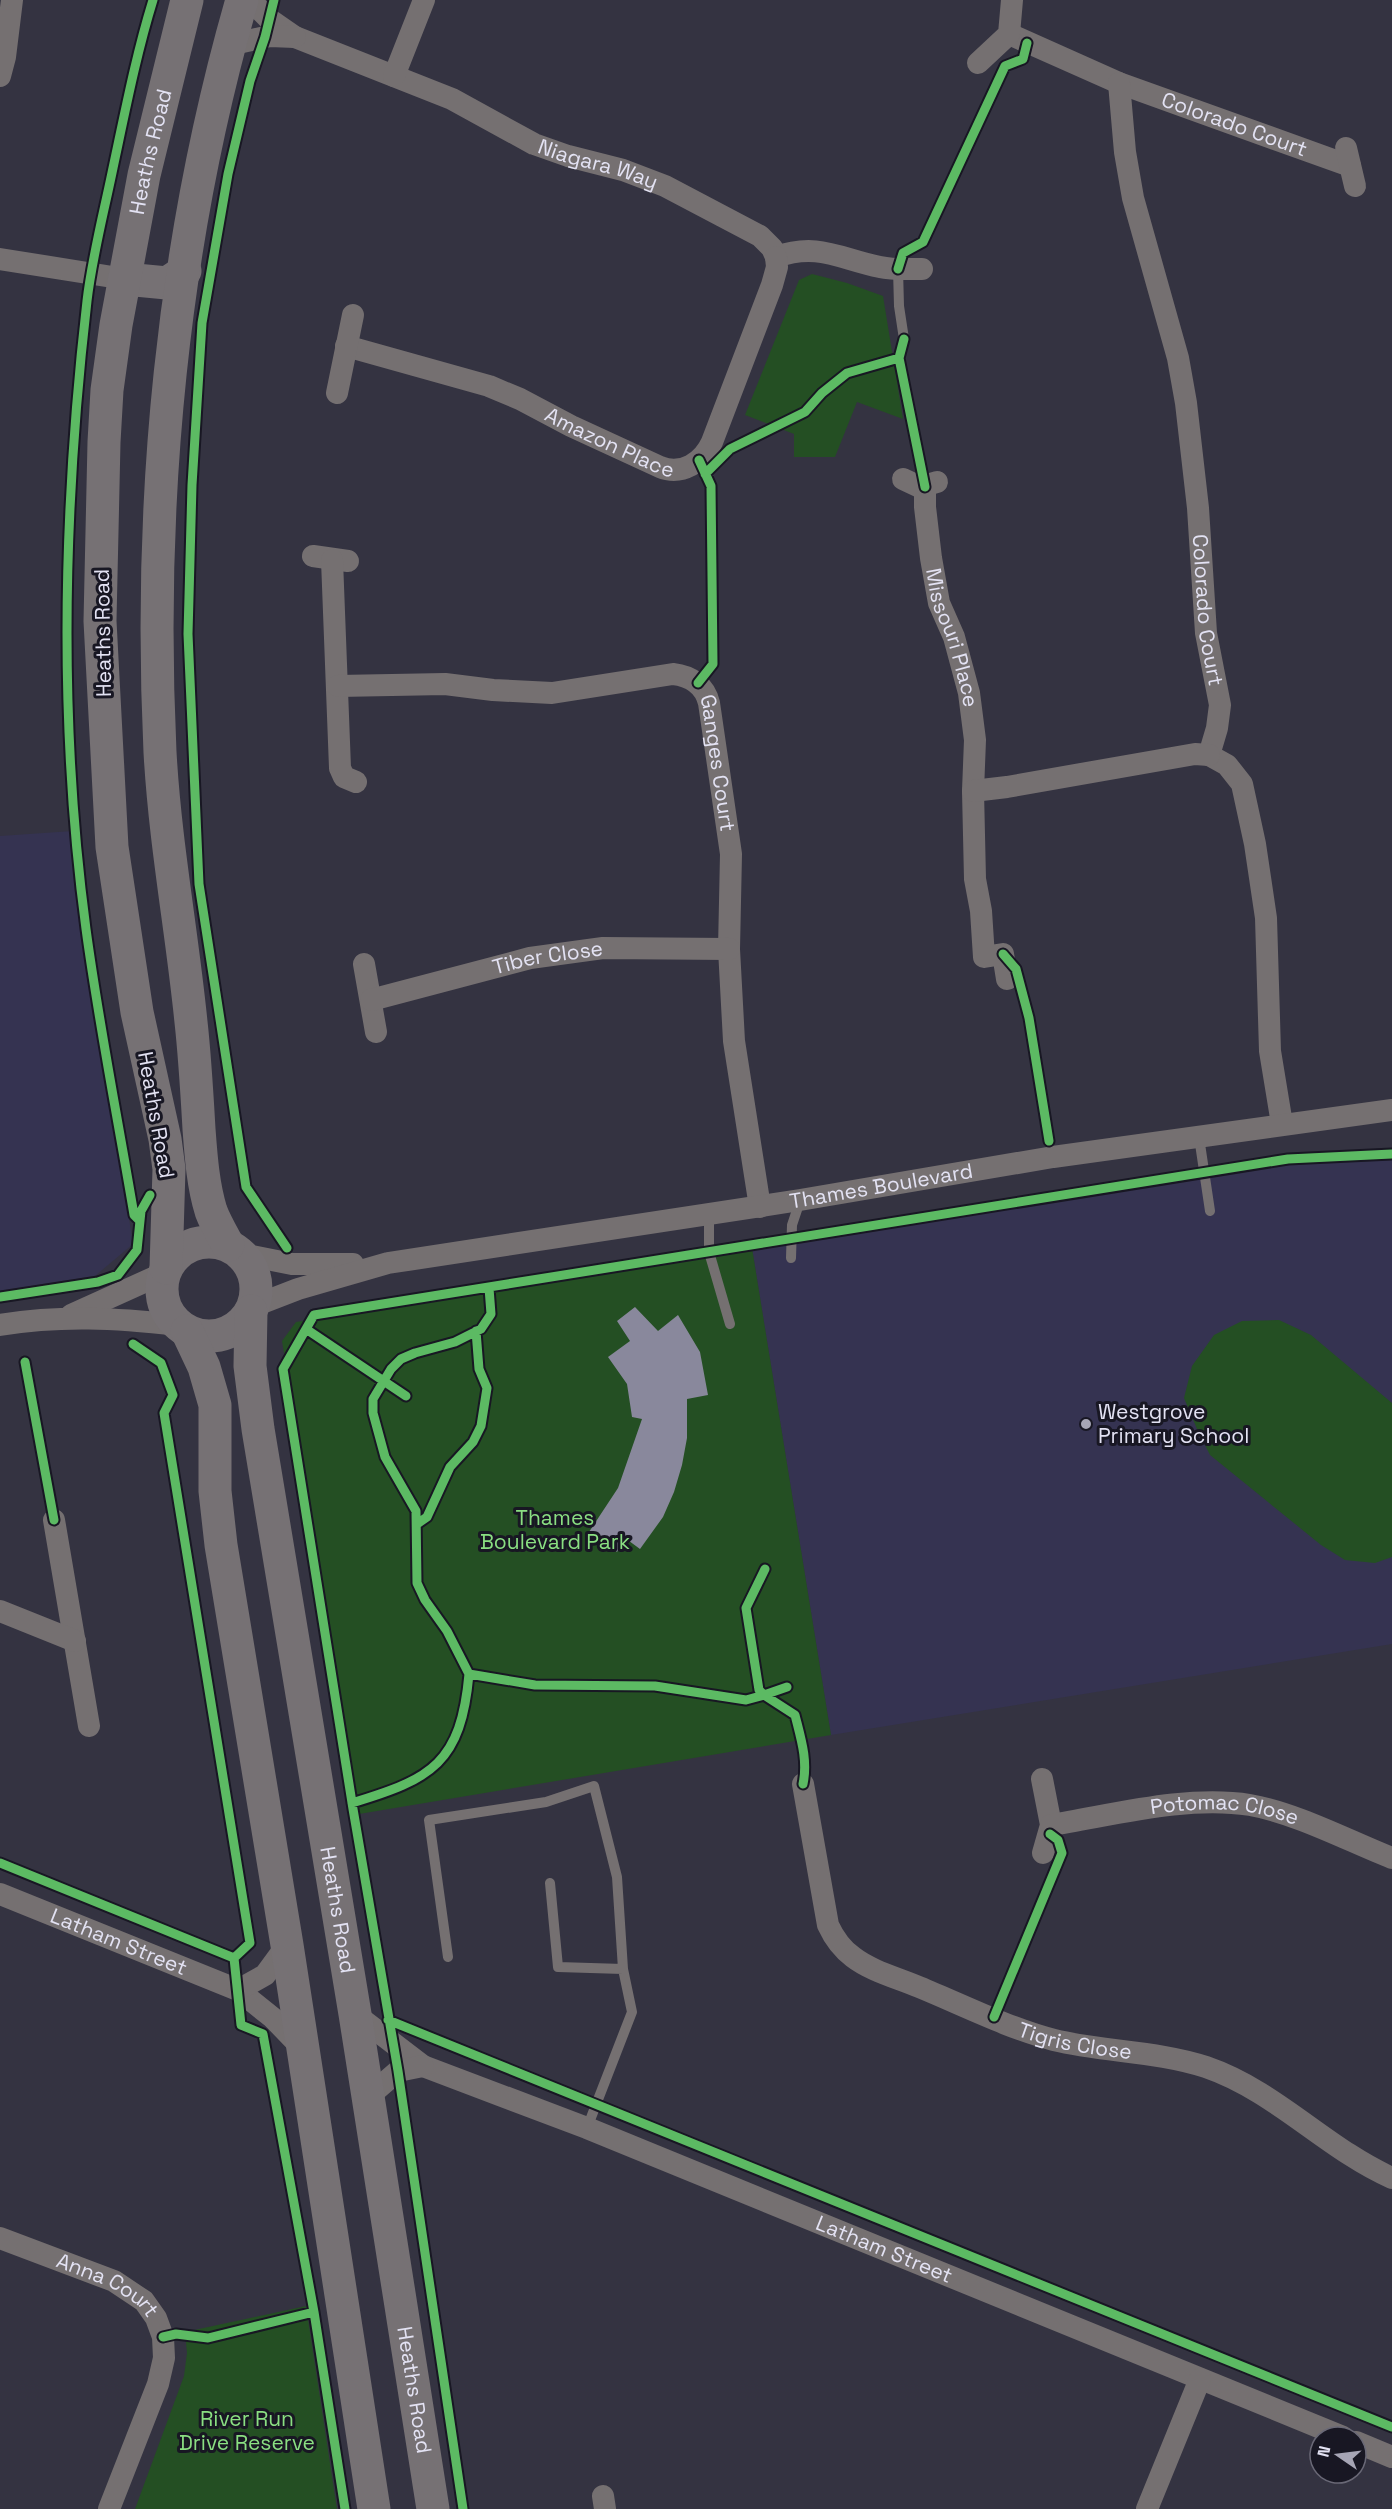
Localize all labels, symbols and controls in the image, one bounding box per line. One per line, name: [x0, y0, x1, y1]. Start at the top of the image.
street label: Colorado Court: [1158, 85, 1311, 163]
street label: Heaths Road: [123, 86, 178, 217]
street label: Niagara Way: [534, 132, 662, 195]
street label: Amazon Place: [540, 401, 676, 483]
street label: Colorado Court: [1187, 533, 1230, 688]
street label: Missouri Place: [920, 566, 985, 709]
street label: Heaths Road: [88, 569, 117, 697]
street label: Ganges Court: [694, 691, 742, 833]
street label: Tiber Close: [489, 934, 605, 980]
street label: Heaths Road: [132, 1049, 181, 1180]
street label: Thames Boulevard: [788, 1157, 975, 1214]
place label: Westgrove Primary School: [1098, 1398, 1249, 1449]
marker: Westgrove Primary School: [1079, 1417, 1093, 1431]
park label: Thames Boulevard Park: [480, 1504, 630, 1555]
street label: Potomac Close: [1149, 1788, 1303, 1831]
street label: Heaths Road: [314, 1844, 362, 1975]
street label: Latham Street: [47, 1902, 191, 1981]
street label: Tigris Close: [1015, 2016, 1133, 2065]
street label: Latham Street: [812, 2209, 957, 2289]
street label: Anna Court: [53, 2247, 165, 2322]
street label: Heaths Road: [391, 2324, 438, 2455]
park label: River Run Drive Reserve: [179, 2405, 315, 2456]
north arrow: [1308, 2425, 1368, 2485]
text: N: [1312, 2444, 1335, 2459]

